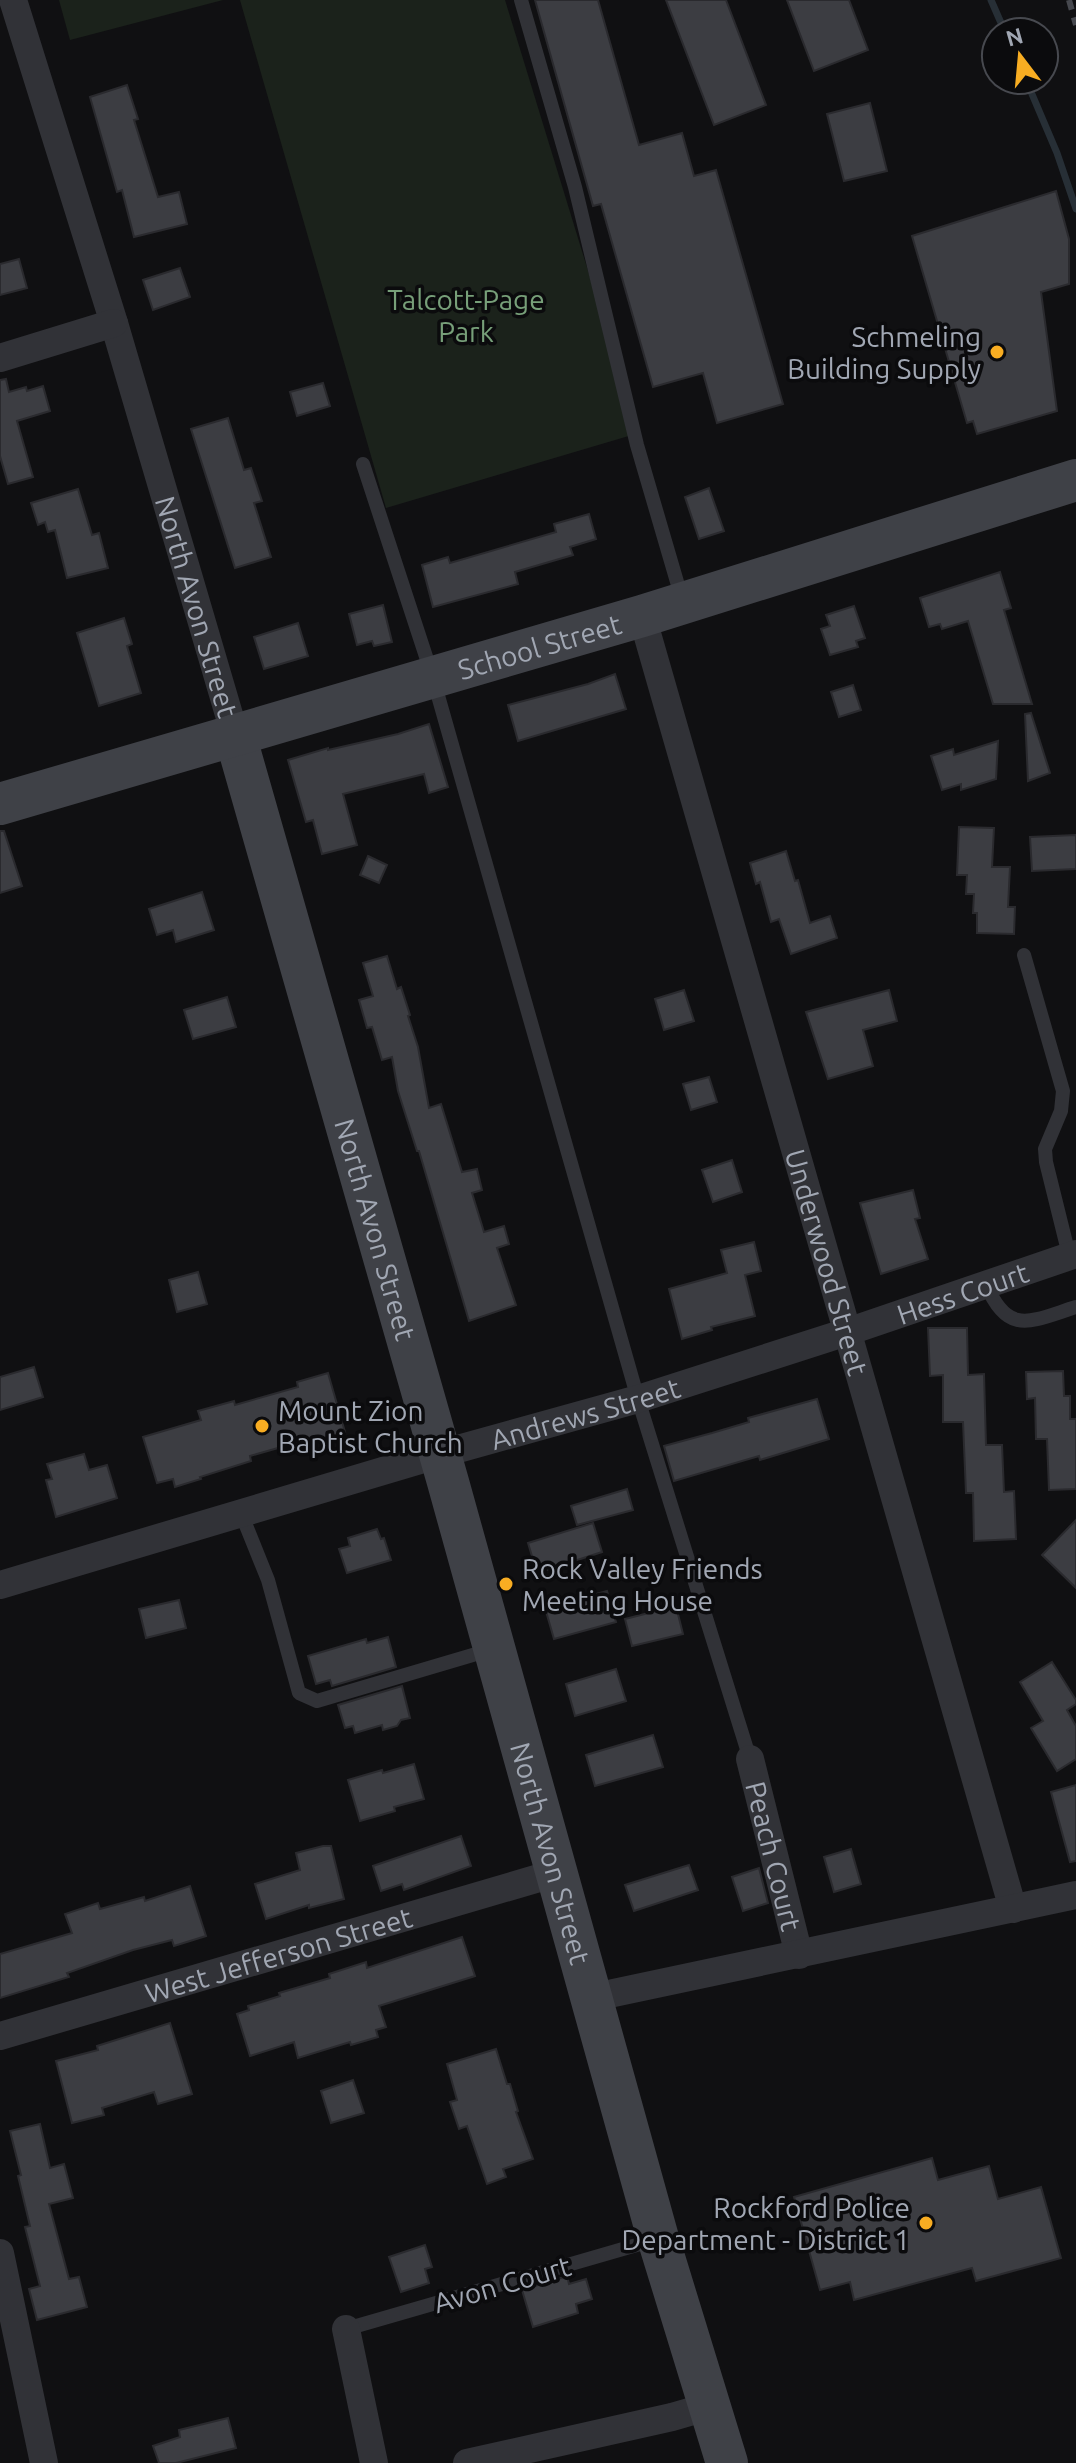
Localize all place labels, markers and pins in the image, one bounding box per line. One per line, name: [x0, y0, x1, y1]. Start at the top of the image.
place label: Schmeling Building Supply: [787, 321, 981, 384]
marker: Schmeling Building Supply: [988, 343, 1006, 361]
place label: Mount Zion Baptist Church: [278, 1395, 463, 1458]
marker: Mount Zion Baptist Church: [253, 1417, 271, 1435]
place label: Rock Valley Friends Meeting House: [522, 1553, 763, 1616]
marker: Rock Valley Friends Meeting House: [497, 1575, 515, 1593]
place label: Rockford Police Department - District 1: [621, 2192, 910, 2255]
marker: Rockford Police Department - District 1: [917, 2214, 935, 2232]

